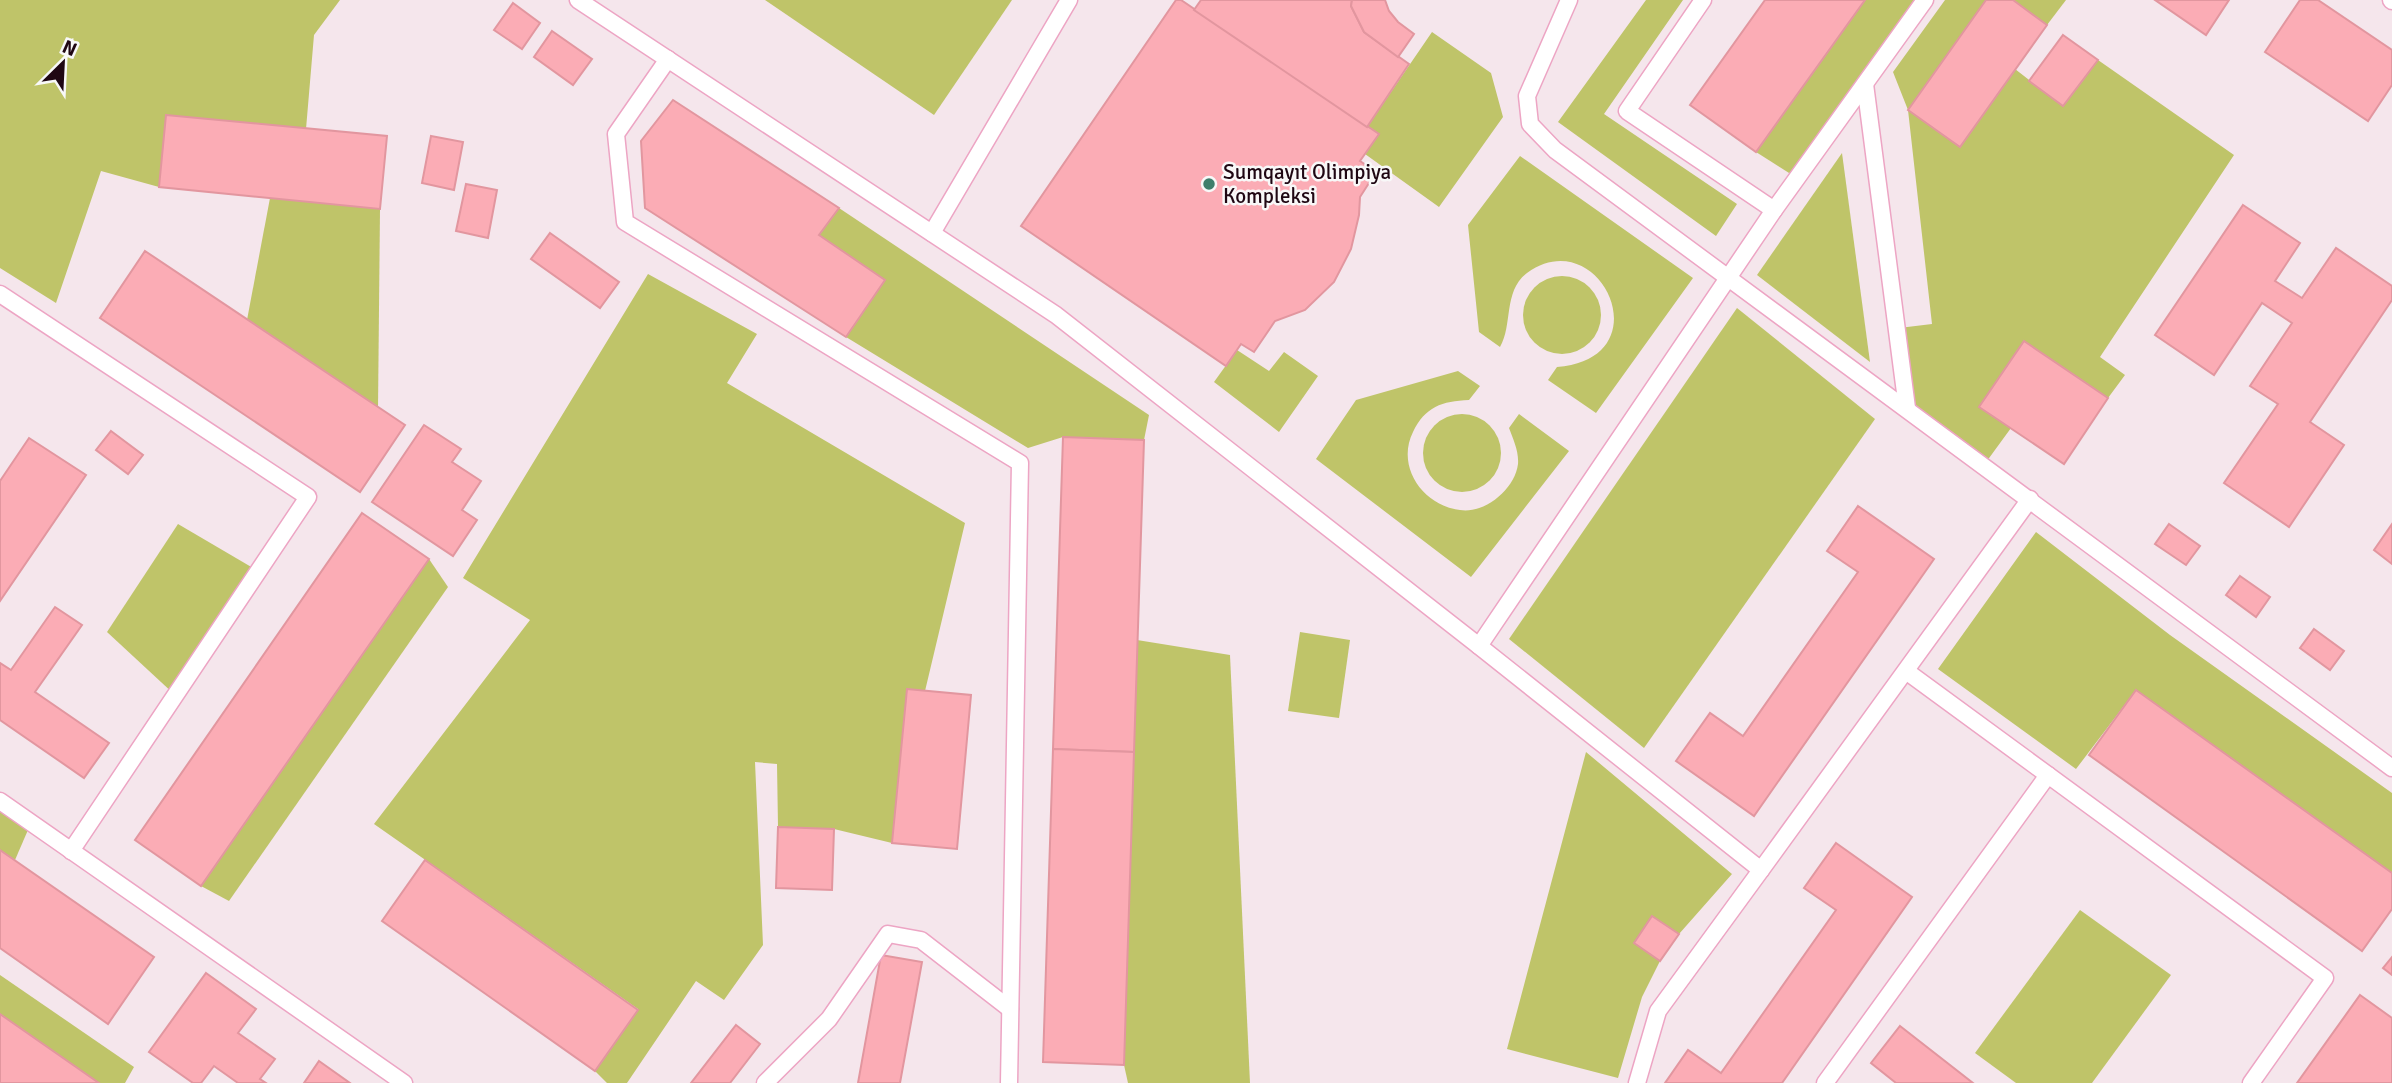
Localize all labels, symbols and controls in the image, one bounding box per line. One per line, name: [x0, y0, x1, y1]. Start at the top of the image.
north arrow: [28, 28, 98, 98]
text: N: [59, 35, 80, 62]
place label: Sumqayıt Olimpiya Kompleksi: [1223, 159, 1391, 209]
marker: Sumqayıt Olimpiya Kompleksi: [1201, 176, 1217, 192]

